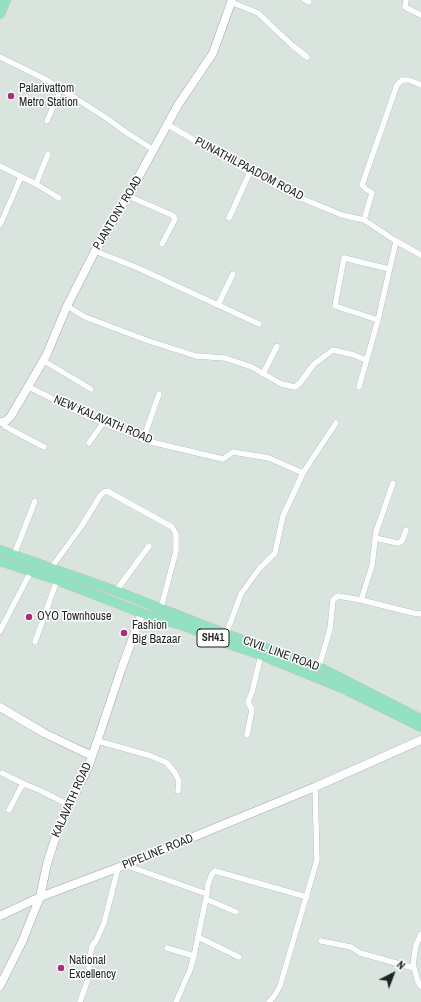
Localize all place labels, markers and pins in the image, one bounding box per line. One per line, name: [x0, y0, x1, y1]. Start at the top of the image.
place label: Palarivattom Metro Station: [19, 82, 78, 110]
marker: Palarivattom Metro Station: [6, 91, 16, 101]
place label: OYO Townhouse: [37, 610, 111, 624]
marker: OYO Townhouse: [24, 612, 34, 622]
place label: Fashion Big Bazaar: [132, 619, 181, 647]
marker: Fashion Big Bazaar: [119, 628, 129, 638]
place label: National Excellency: [69, 954, 116, 982]
marker: National Excellency: [56, 963, 66, 973]

